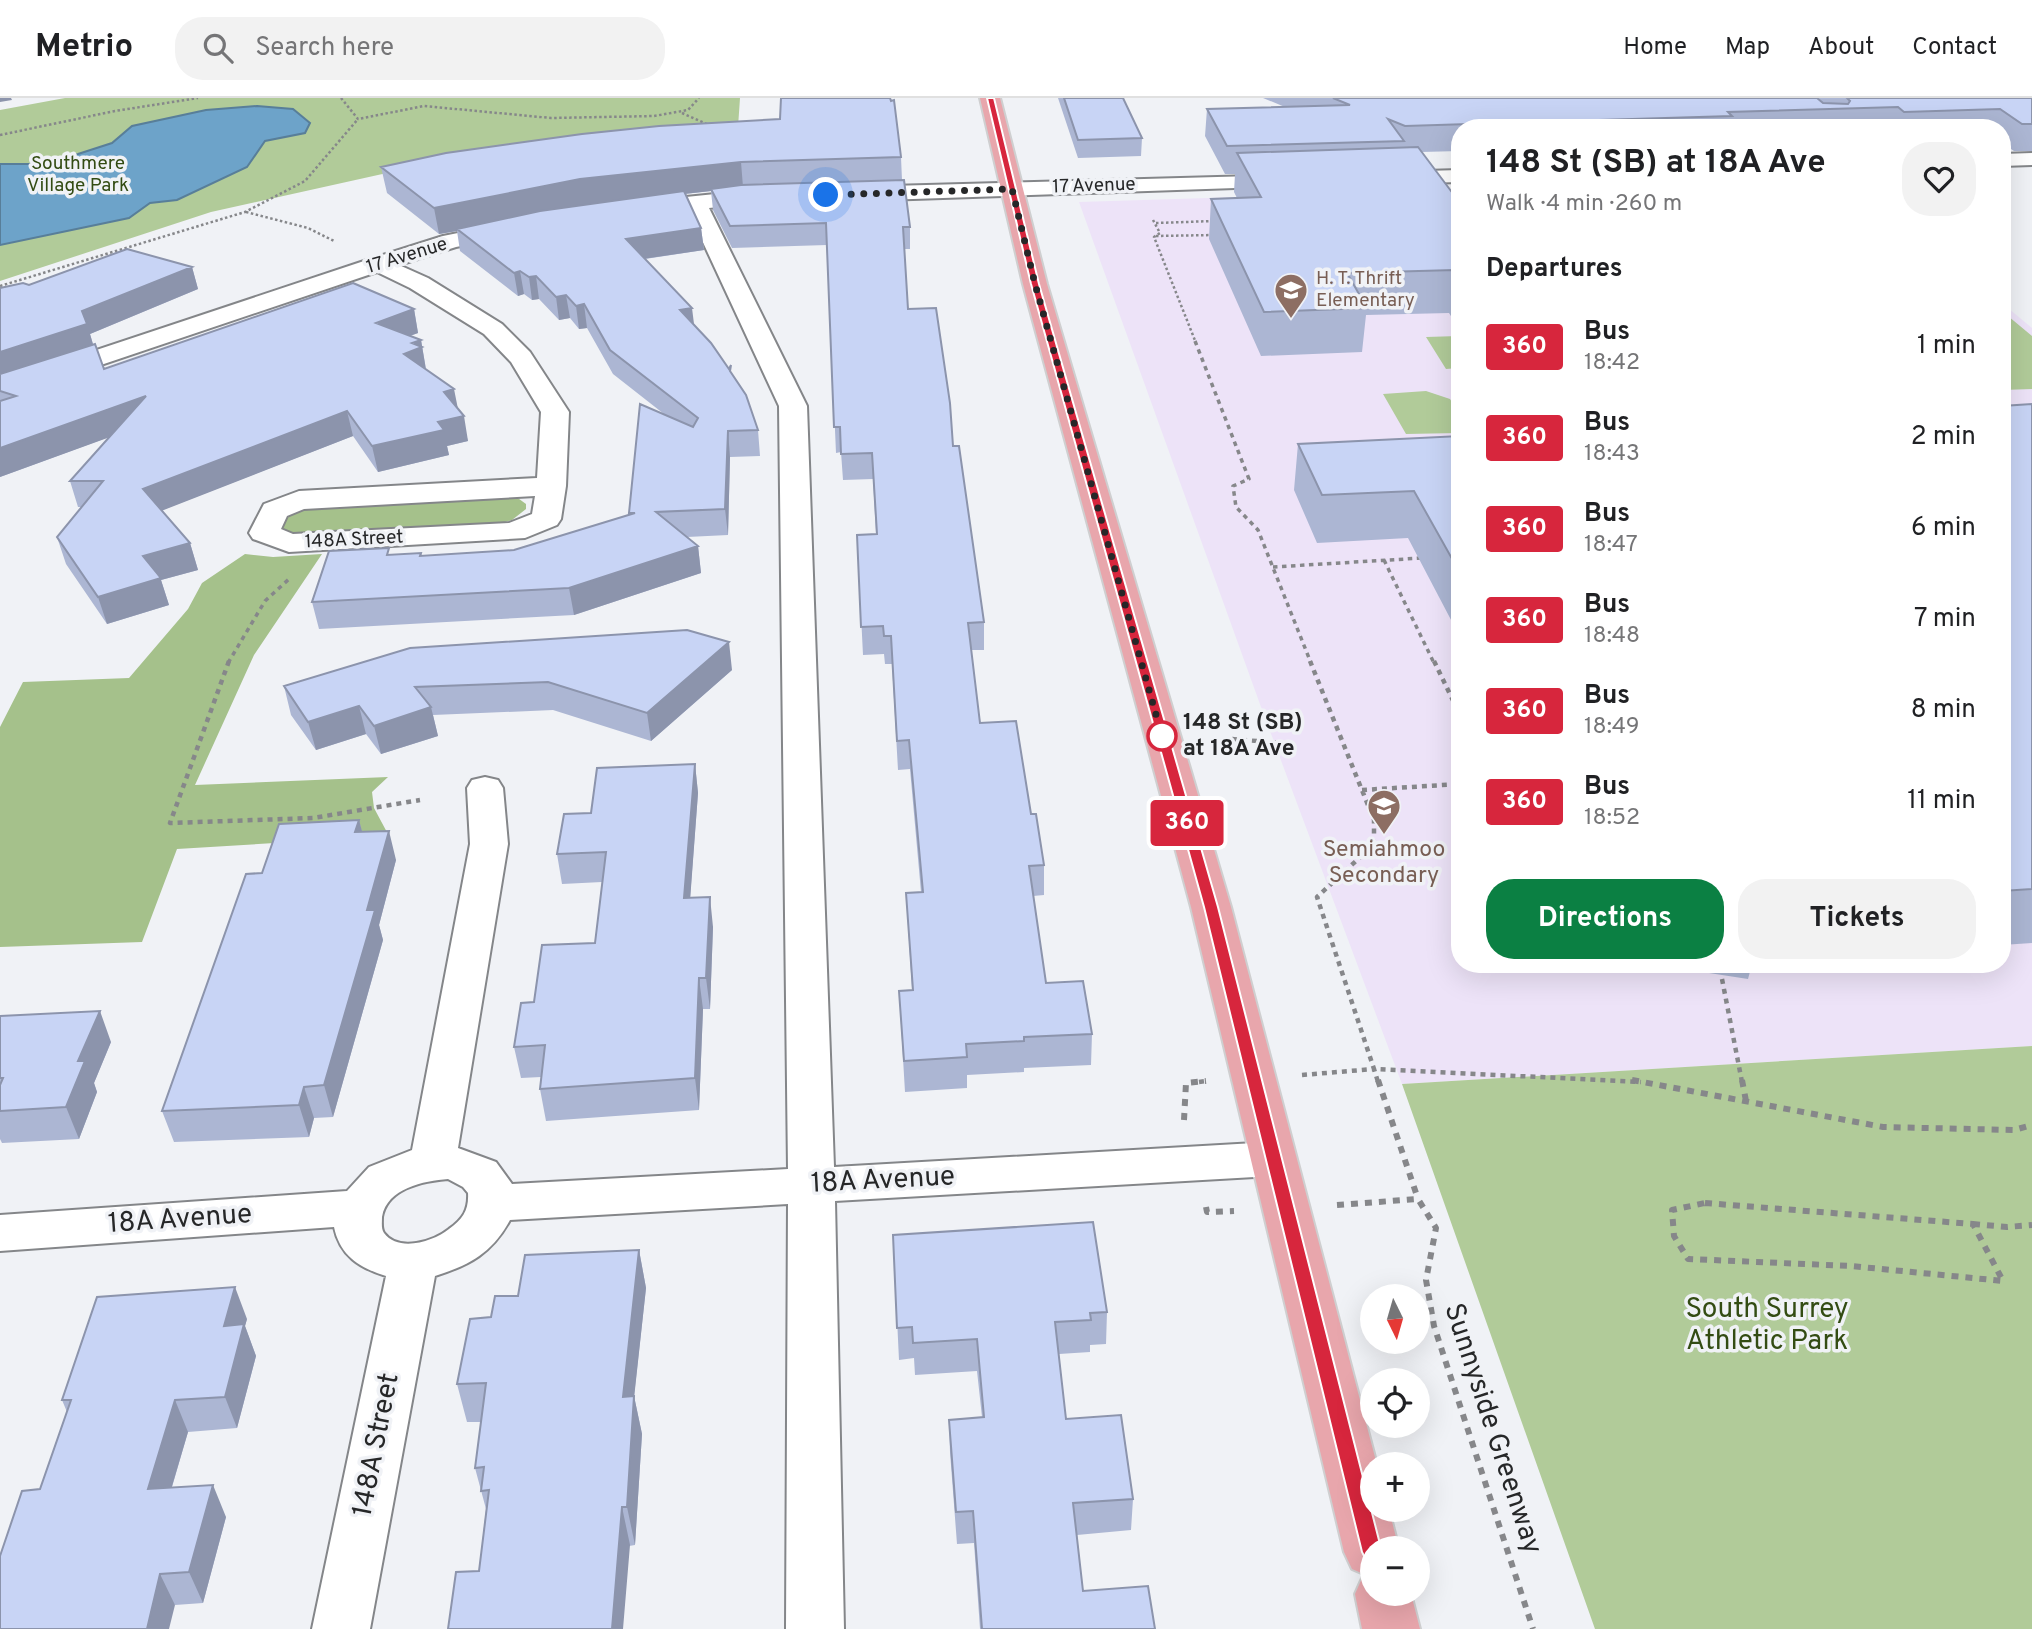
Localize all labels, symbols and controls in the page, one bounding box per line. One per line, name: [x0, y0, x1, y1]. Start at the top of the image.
search box: [175, 17, 665, 80]
text: Metrio: [35, 27, 133, 69]
icon: search: [199, 29, 237, 67]
text: Search here: [255, 32, 394, 65]
text: Home: [1623, 33, 1687, 63]
text: Map: [1725, 33, 1770, 63]
text: About: [1808, 33, 1874, 63]
text: Contact: [1912, 33, 1997, 63]
button: heart: [1902, 142, 1976, 216]
text: 148 St (SB) at 18A Ave: [1486, 143, 1826, 185]
park label: Southmere Village Park: [27, 152, 129, 198]
street label: 17 Avenue: [1052, 173, 1136, 199]
your location: [808, 177, 843, 212]
text: Walk · 4 min · 260 m: [1486, 190, 1682, 219]
street label: 17 Avenue: [364, 232, 450, 280]
text: Departures: [1486, 253, 1623, 286]
place label: H. T. Thrift Elementary: [1316, 267, 1415, 313]
school or university icon: H. T. Thrift Elementary: [1272, 271, 1310, 320]
text: Bus: [1584, 316, 1630, 349]
text: 1 min: [1917, 330, 1976, 363]
text: 360: [1502, 332, 1547, 362]
text: 18:42: [1584, 349, 1640, 378]
text: Bus: [1584, 407, 1630, 440]
text: 2 min: [1911, 421, 1976, 454]
text: 360: [1502, 423, 1547, 453]
text: 18:43: [1584, 440, 1640, 469]
text: Bus: [1584, 498, 1630, 531]
text: 6 min: [1911, 512, 1976, 545]
text: 360: [1502, 514, 1547, 544]
street label: 148A Street: [304, 525, 404, 555]
text: 18:47: [1584, 531, 1638, 560]
text: Bus: [1584, 589, 1630, 622]
text: 7 min: [1914, 603, 1976, 636]
text: 360: [1502, 605, 1547, 635]
text: 18:48: [1584, 622, 1640, 651]
text: Bus: [1584, 680, 1630, 713]
text: 8 min: [1911, 694, 1976, 727]
text: 360: [1502, 696, 1547, 726]
place label: 148 St (SB) at 18A Ave: [1183, 709, 1302, 764]
text: 18:49: [1584, 713, 1639, 742]
marker: 148 St (SB) at 18A Ave: [1147, 721, 1177, 751]
text: Bus: [1584, 771, 1630, 804]
text: 11 min: [1907, 785, 1976, 818]
school or university icon: Semiahmoo Secondary: [1365, 787, 1403, 836]
text: 360: [1502, 787, 1547, 817]
line badge: 360: [1147, 800, 1227, 846]
text: 18:52: [1584, 804, 1640, 833]
text: 360: [1165, 808, 1209, 838]
place label: Semiahmoo Secondary: [1323, 836, 1445, 891]
button: Directions: [1486, 879, 1724, 959]
button: Tickets: [1738, 879, 1976, 959]
street label: 18A Avenue: [810, 1159, 956, 1203]
street label: 18A Avenue: [107, 1197, 253, 1243]
north arrow: [1360, 1284, 1430, 1354]
map controls: [1360, 1284, 1430, 1606]
park label: South Surrey Athletic Park: [1685, 1292, 1849, 1360]
street label: Sunnyside Greenway: [1434, 1299, 1550, 1559]
button: locate: [1360, 1368, 1430, 1438]
street label: 148A Street: [345, 1370, 409, 1520]
button: +: [1360, 1452, 1430, 1522]
button: −: [1360, 1536, 1430, 1606]

